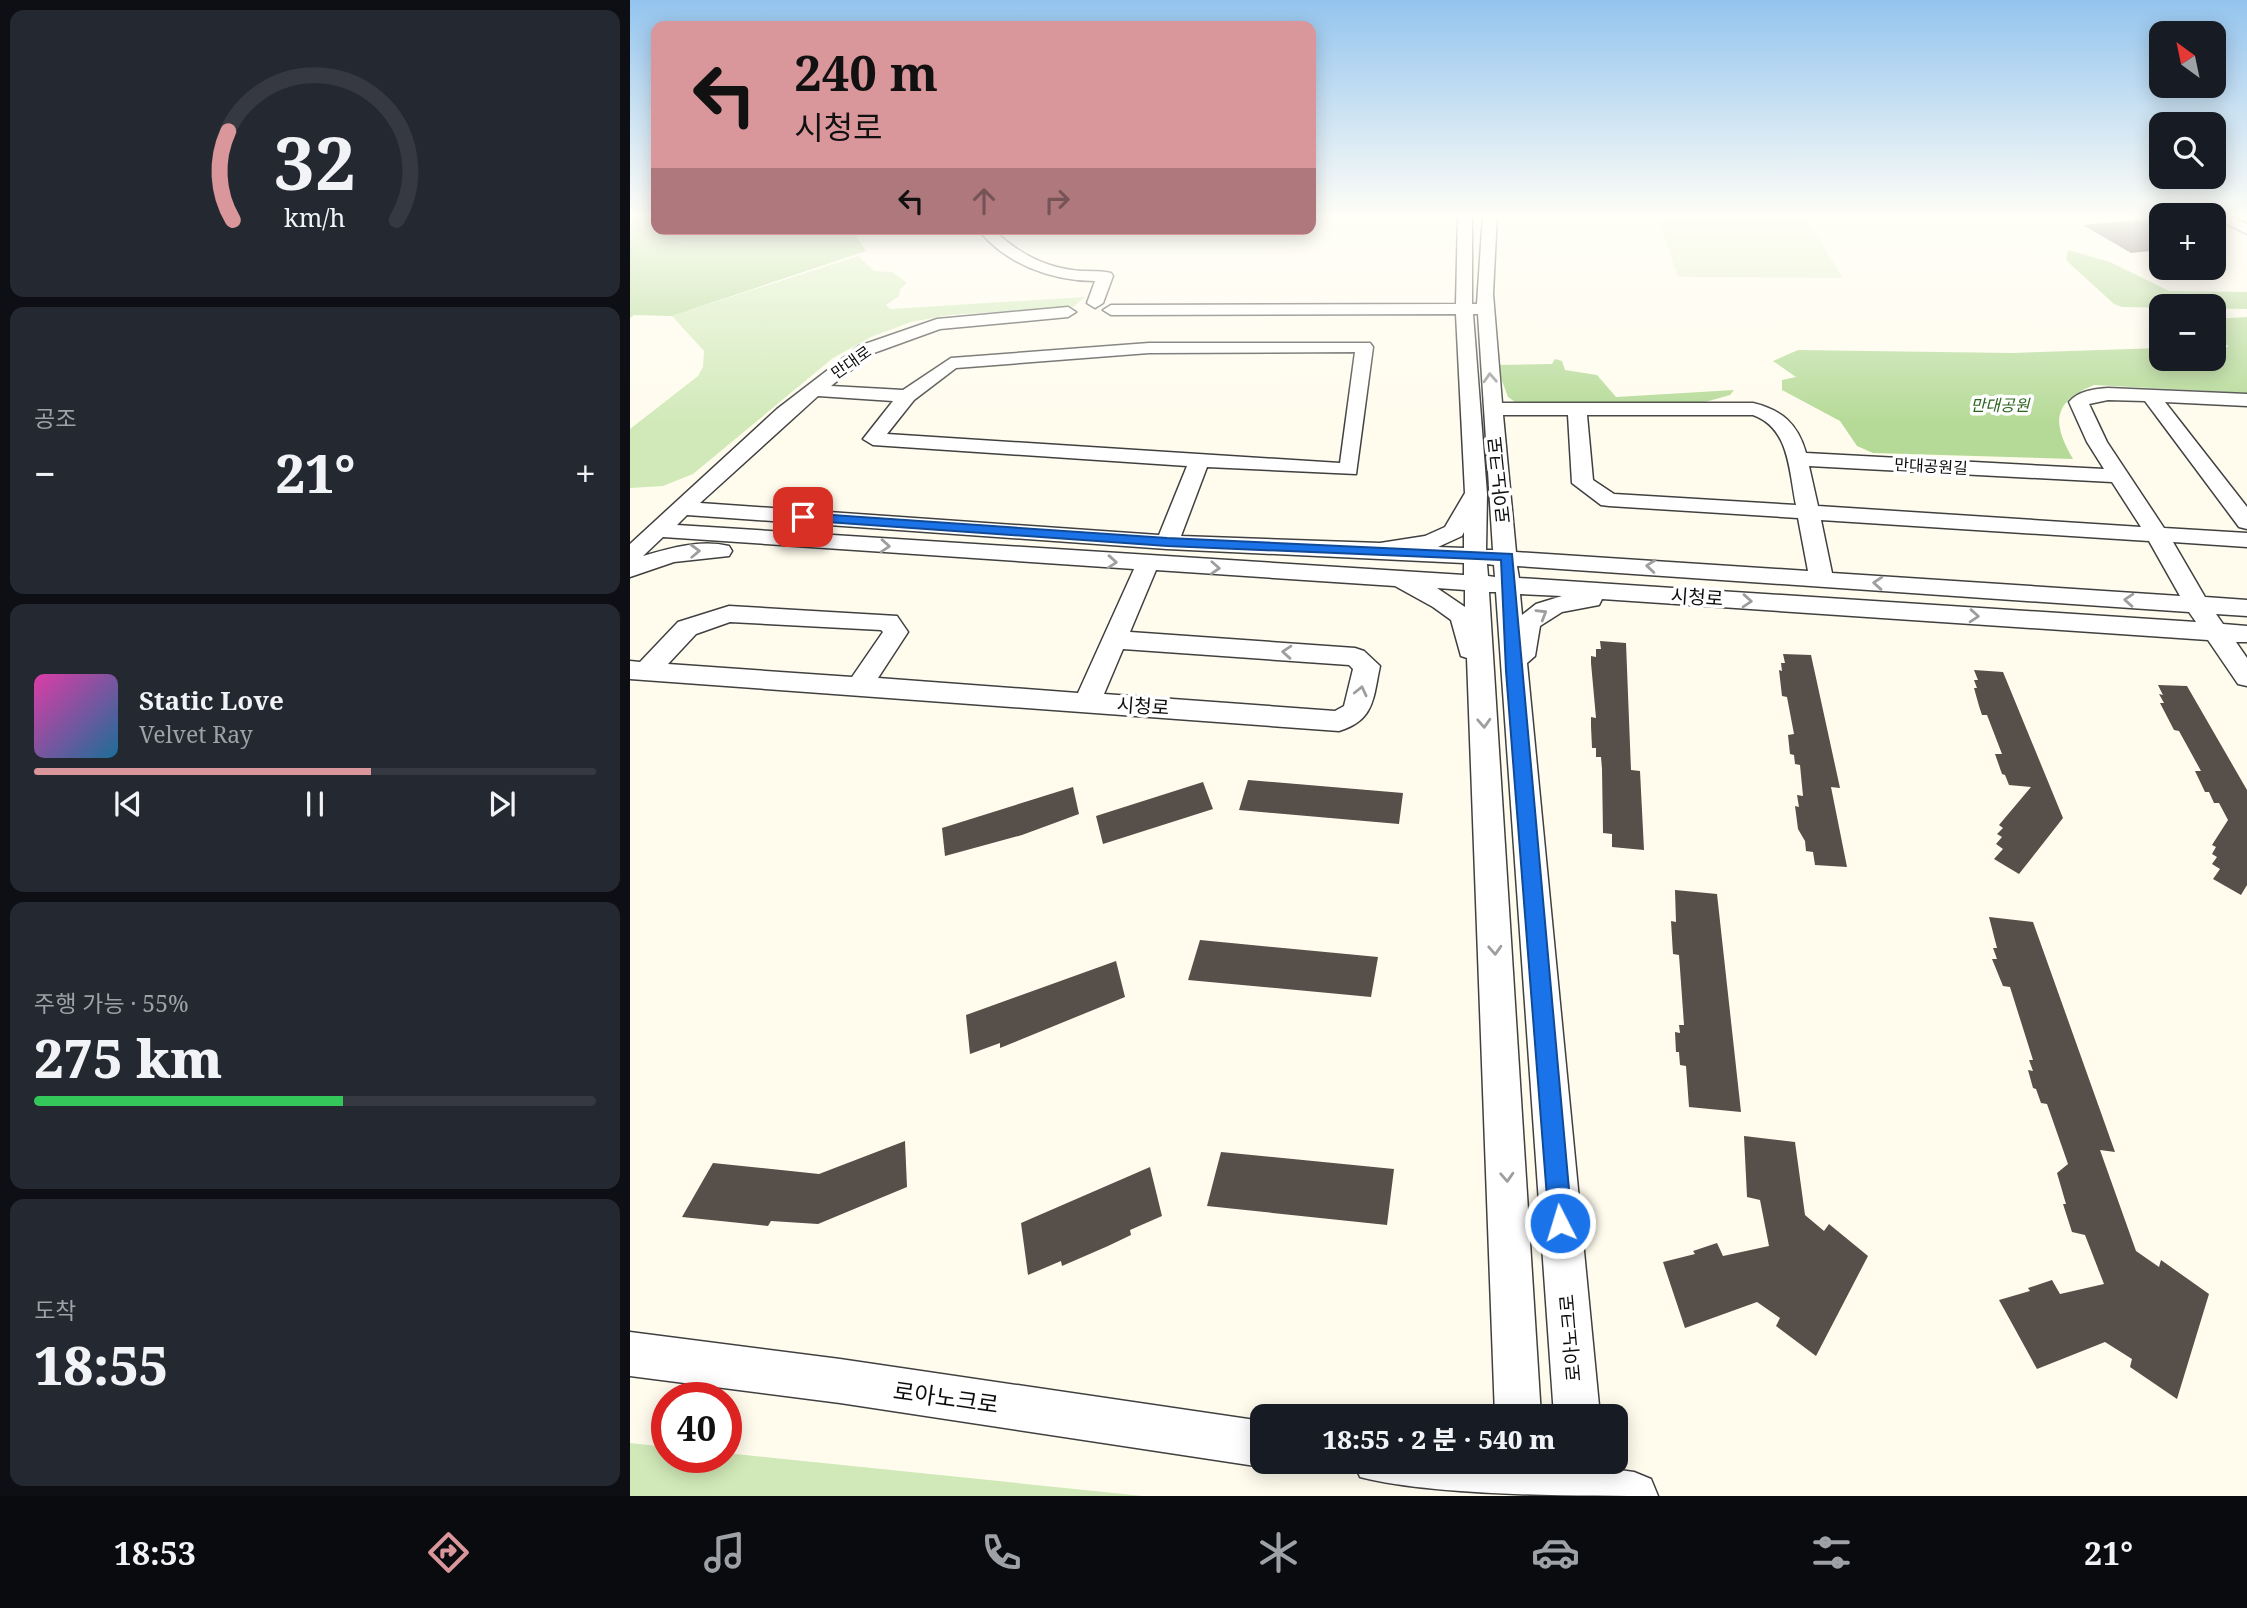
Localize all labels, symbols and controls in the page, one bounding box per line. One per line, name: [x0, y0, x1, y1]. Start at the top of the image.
north arrow: [2149, 21, 2226, 98]
map controls: [2149, 21, 2226, 371]
text: 240 m: [794, 39, 938, 105]
icon: left: [679, 49, 770, 140]
text: 시청로: [794, 105, 882, 148]
text: 32: [274, 112, 356, 211]
button: search: [2149, 112, 2226, 189]
icon: left: [892, 182, 930, 220]
icon: ahead: [965, 182, 1003, 220]
icon: right: [1038, 182, 1076, 220]
text: km/h: [284, 199, 346, 233]
button: +: [2149, 203, 2226, 280]
button: −: [2149, 294, 2226, 371]
street label: 만대로: [827, 340, 876, 384]
one-way arrow: [1483, 373, 1498, 384]
park label: 만대공원: [1971, 394, 2031, 416]
text: 공조: [34, 402, 76, 434]
street label: 로아노크로: [1482, 435, 1516, 525]
text: 21°: [275, 437, 355, 508]
text: −: [34, 447, 56, 499]
text: +: [575, 447, 596, 499]
street label: 만대공원길: [1894, 453, 1968, 479]
pin: [773, 487, 833, 547]
icon: arrive: [784, 498, 822, 536]
one-way arrow: [880, 538, 891, 553]
one-way arrow: [689, 543, 700, 558]
one-way arrow: [1107, 554, 1118, 569]
one-way arrow: [1645, 559, 1656, 574]
one-way arrow: [1210, 560, 1221, 575]
one-way arrow: [1872, 576, 1883, 591]
street label: 시청로: [1670, 582, 1724, 612]
one-way arrow: [1742, 593, 1753, 608]
one-way arrow: [2123, 593, 2134, 608]
one-way arrow: [1969, 608, 1980, 623]
one-way arrow: [1534, 609, 1547, 622]
one-way arrow: [1282, 645, 1293, 660]
text: Static Love: [139, 682, 284, 718]
one-way arrow: [1353, 685, 1367, 697]
street label: 시청로: [1116, 691, 1170, 721]
one-way arrow: [1476, 717, 1491, 728]
text: Velvet Ray: [139, 718, 253, 750]
icon: previous: [109, 785, 147, 823]
icon: pause: [296, 785, 334, 823]
icon: next: [483, 785, 521, 823]
one-way arrow: [1488, 945, 1503, 956]
text: 주행 가능 · 55%: [34, 987, 189, 1019]
text: 275 km: [34, 1022, 222, 1093]
one-way arrow: [1499, 1172, 1514, 1183]
position arrow: [1523, 1186, 1597, 1260]
street label: 로아노크로: [1553, 1293, 1587, 1383]
text: 도착: [34, 1294, 76, 1326]
text: 18:55: [34, 1329, 168, 1400]
street label: 로아노크로: [891, 1374, 1001, 1420]
speed limit sign: 40: [651, 1382, 742, 1473]
text: 18:55 · 2 분 · 540 m: [1323, 1421, 1555, 1457]
icon: directions: [424, 1528, 473, 1577]
icon: music: [700, 1528, 749, 1577]
icon: phone: [977, 1528, 1026, 1577]
icon: climate: [1254, 1528, 1303, 1577]
icon: car: [1531, 1528, 1580, 1577]
icon: filters: [1807, 1528, 1856, 1577]
text: 18:53: [114, 1531, 196, 1574]
text: 21°: [2084, 1531, 2133, 1574]

